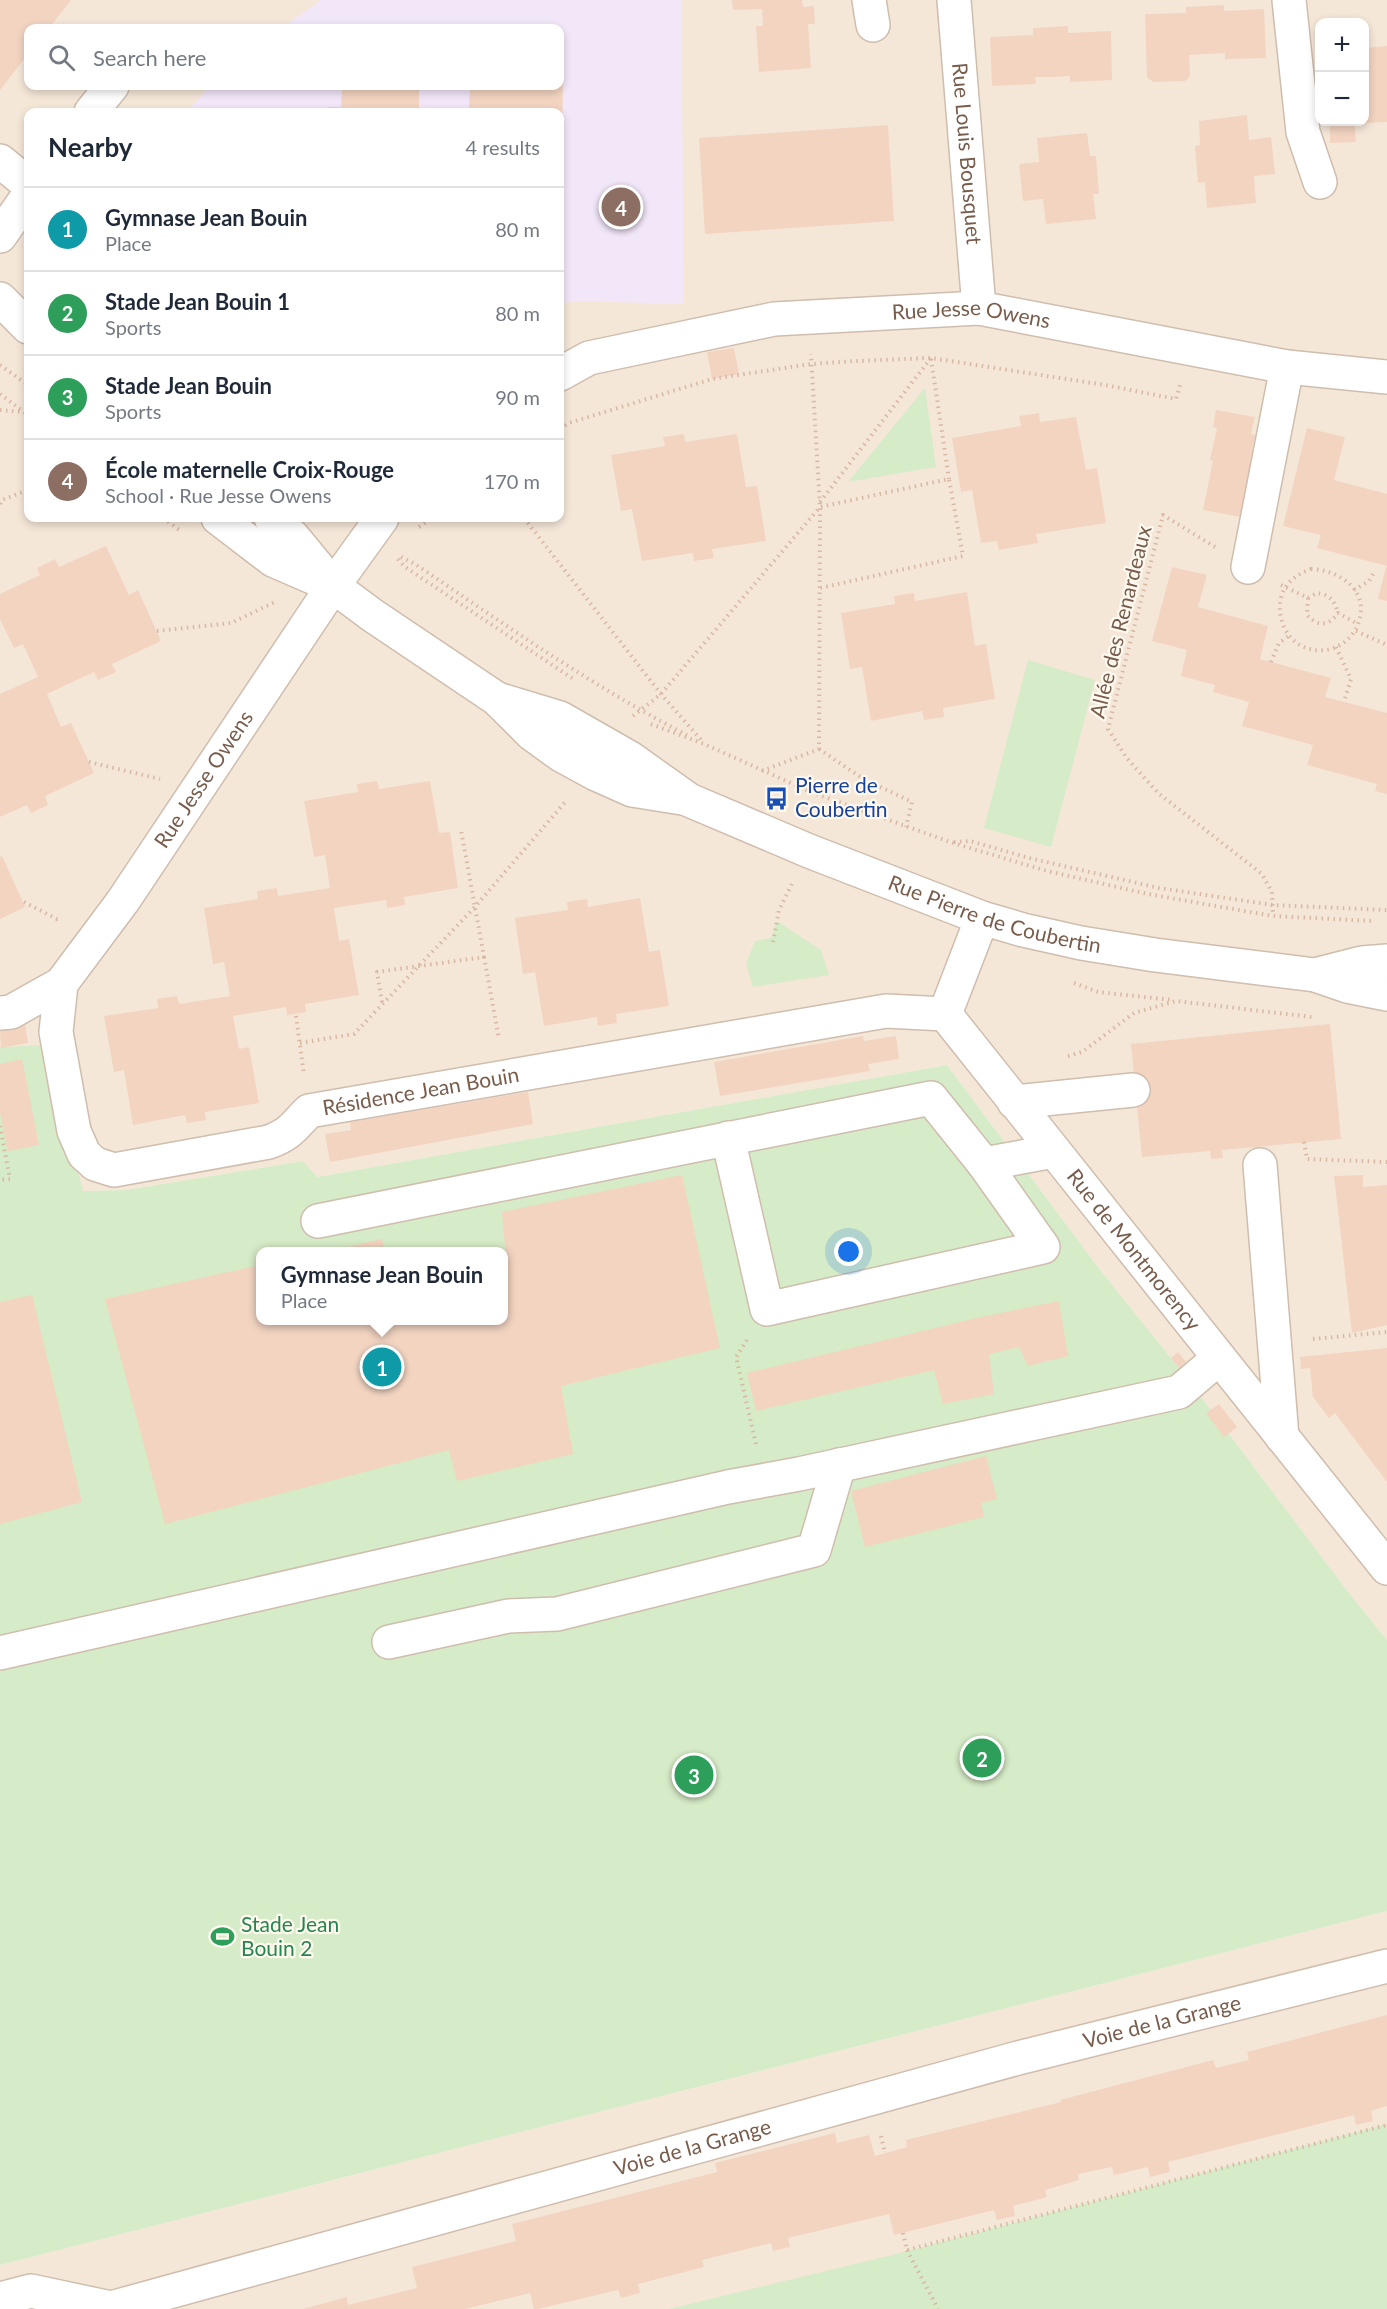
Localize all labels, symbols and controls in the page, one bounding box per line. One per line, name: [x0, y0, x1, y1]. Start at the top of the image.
map controls: [1315, 18, 1369, 126]
button: +: [1315, 18, 1369, 72]
search box: [24, 24, 564, 90]
icon: search: [45, 41, 78, 74]
text: Search here: [93, 44, 206, 71]
street label: Rue Louis Bousquet: [948, 61, 988, 246]
button: −: [1315, 72, 1369, 126]
text: Nearby: [48, 131, 133, 163]
text: 4 results: [465, 135, 540, 159]
pin: 4: [602, 184, 640, 230]
text: Gymnase Jean Bouin: [105, 204, 307, 231]
text: 1: [62, 217, 73, 241]
text: 80 m: [495, 217, 540, 241]
text: Place: [105, 231, 152, 255]
text: Stade Jean Bouin 1: [105, 288, 290, 315]
street label: Rue Jesse Owens: [891, 294, 1053, 332]
text: 2: [62, 301, 73, 325]
text: 80 m: [495, 301, 540, 325]
text: Sports: [105, 315, 161, 339]
text: Stade Jean Bouin: [105, 372, 272, 399]
text: 3: [62, 385, 73, 409]
text: 90 m: [495, 385, 540, 409]
text: Sports: [105, 399, 161, 423]
text: École maternelle Croix-Rouge: [105, 456, 394, 483]
text: 4: [62, 469, 73, 493]
text: 170 m: [484, 469, 540, 493]
text: School · Rue Jesse Owens: [105, 483, 331, 507]
street label: Allée des Renardeaux: [1084, 522, 1156, 720]
street label: Rue Jesse Owens: [148, 705, 257, 852]
place label: Pierre de Coubertin: [795, 772, 888, 821]
bus stop icon: Pierre de Coubertin: [764, 785, 790, 811]
street label: Rue Pierre de Coubertin: [885, 869, 1103, 957]
street label: Résidence Jean Bouin: [320, 1061, 521, 1119]
street label: Rue de Montmorency: [1063, 1163, 1207, 1335]
your location: [834, 1237, 863, 1266]
popup: [256, 1247, 508, 1325]
text: Gymnase Jean Bouin: [281, 1261, 483, 1288]
text: Place: [281, 1288, 327, 1312]
pin: 1: [362, 1344, 401, 1390]
pin: 2: [962, 1736, 1002, 1780]
pin: 3: [674, 1752, 714, 1798]
place label: Stade Jean Bouin 2: [241, 1911, 339, 1960]
sports icon: Stade Jean Bouin 2: [210, 1924, 236, 1950]
street label: Voie de la Grange: [1080, 1989, 1243, 2052]
street label: Voie de la Grange: [611, 2113, 773, 2180]

